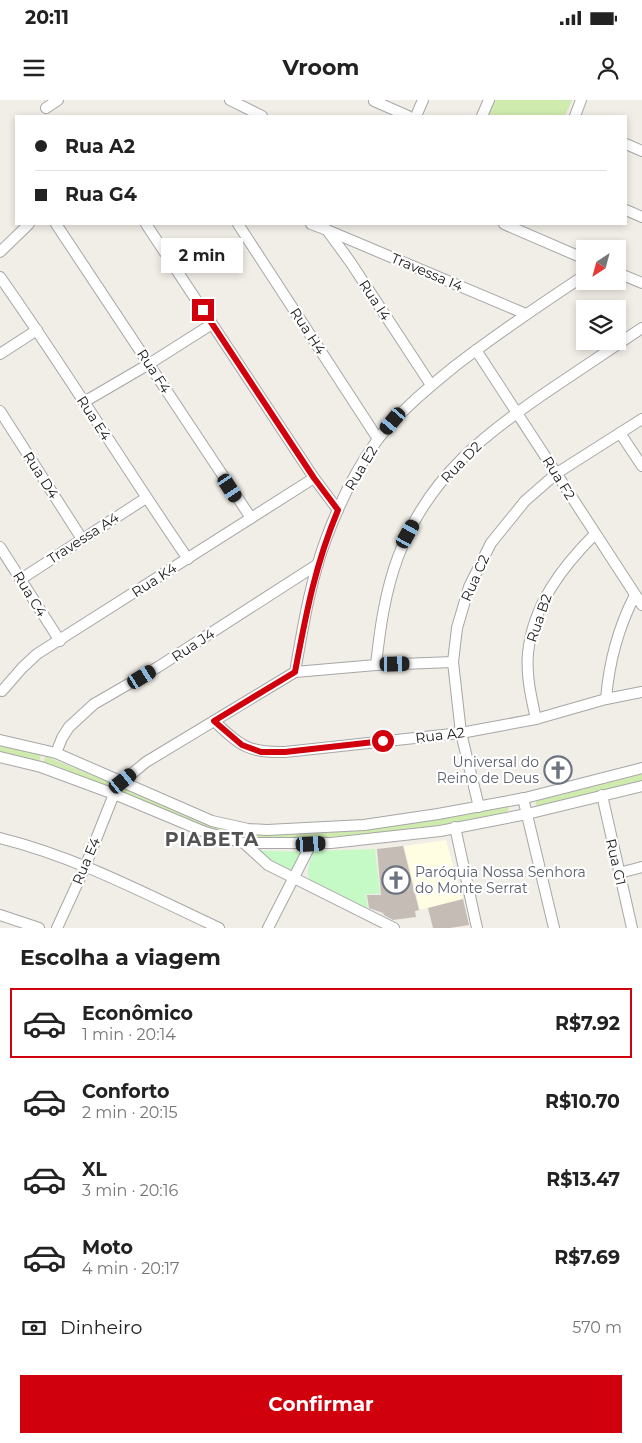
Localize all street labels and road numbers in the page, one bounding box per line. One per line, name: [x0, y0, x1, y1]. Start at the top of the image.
street label: Travessa I4: [389, 249, 466, 295]
street label: Rua I4: [355, 276, 395, 324]
street label: Rua H4: [286, 304, 330, 358]
street label: Rua F4: [133, 346, 175, 397]
street label: Rua E4: [73, 392, 115, 444]
street label: Rua D2: [437, 437, 485, 487]
street label: Rua E2: [341, 442, 381, 493]
street label: Rua D4: [19, 448, 63, 502]
street label: Rua F2: [539, 453, 579, 503]
street label: Travessa A4: [44, 508, 123, 568]
street label: Rua C2: [457, 552, 493, 604]
street label: Rua K4: [128, 558, 180, 601]
street label: Rua C4: [9, 568, 51, 621]
street label: Rua B2: [522, 591, 556, 645]
street label: Rua J4: [168, 624, 219, 666]
street label: Rua A2: [414, 723, 466, 747]
street label: Rua E4: [68, 834, 104, 887]
street label: Rua G1: [602, 837, 630, 887]

